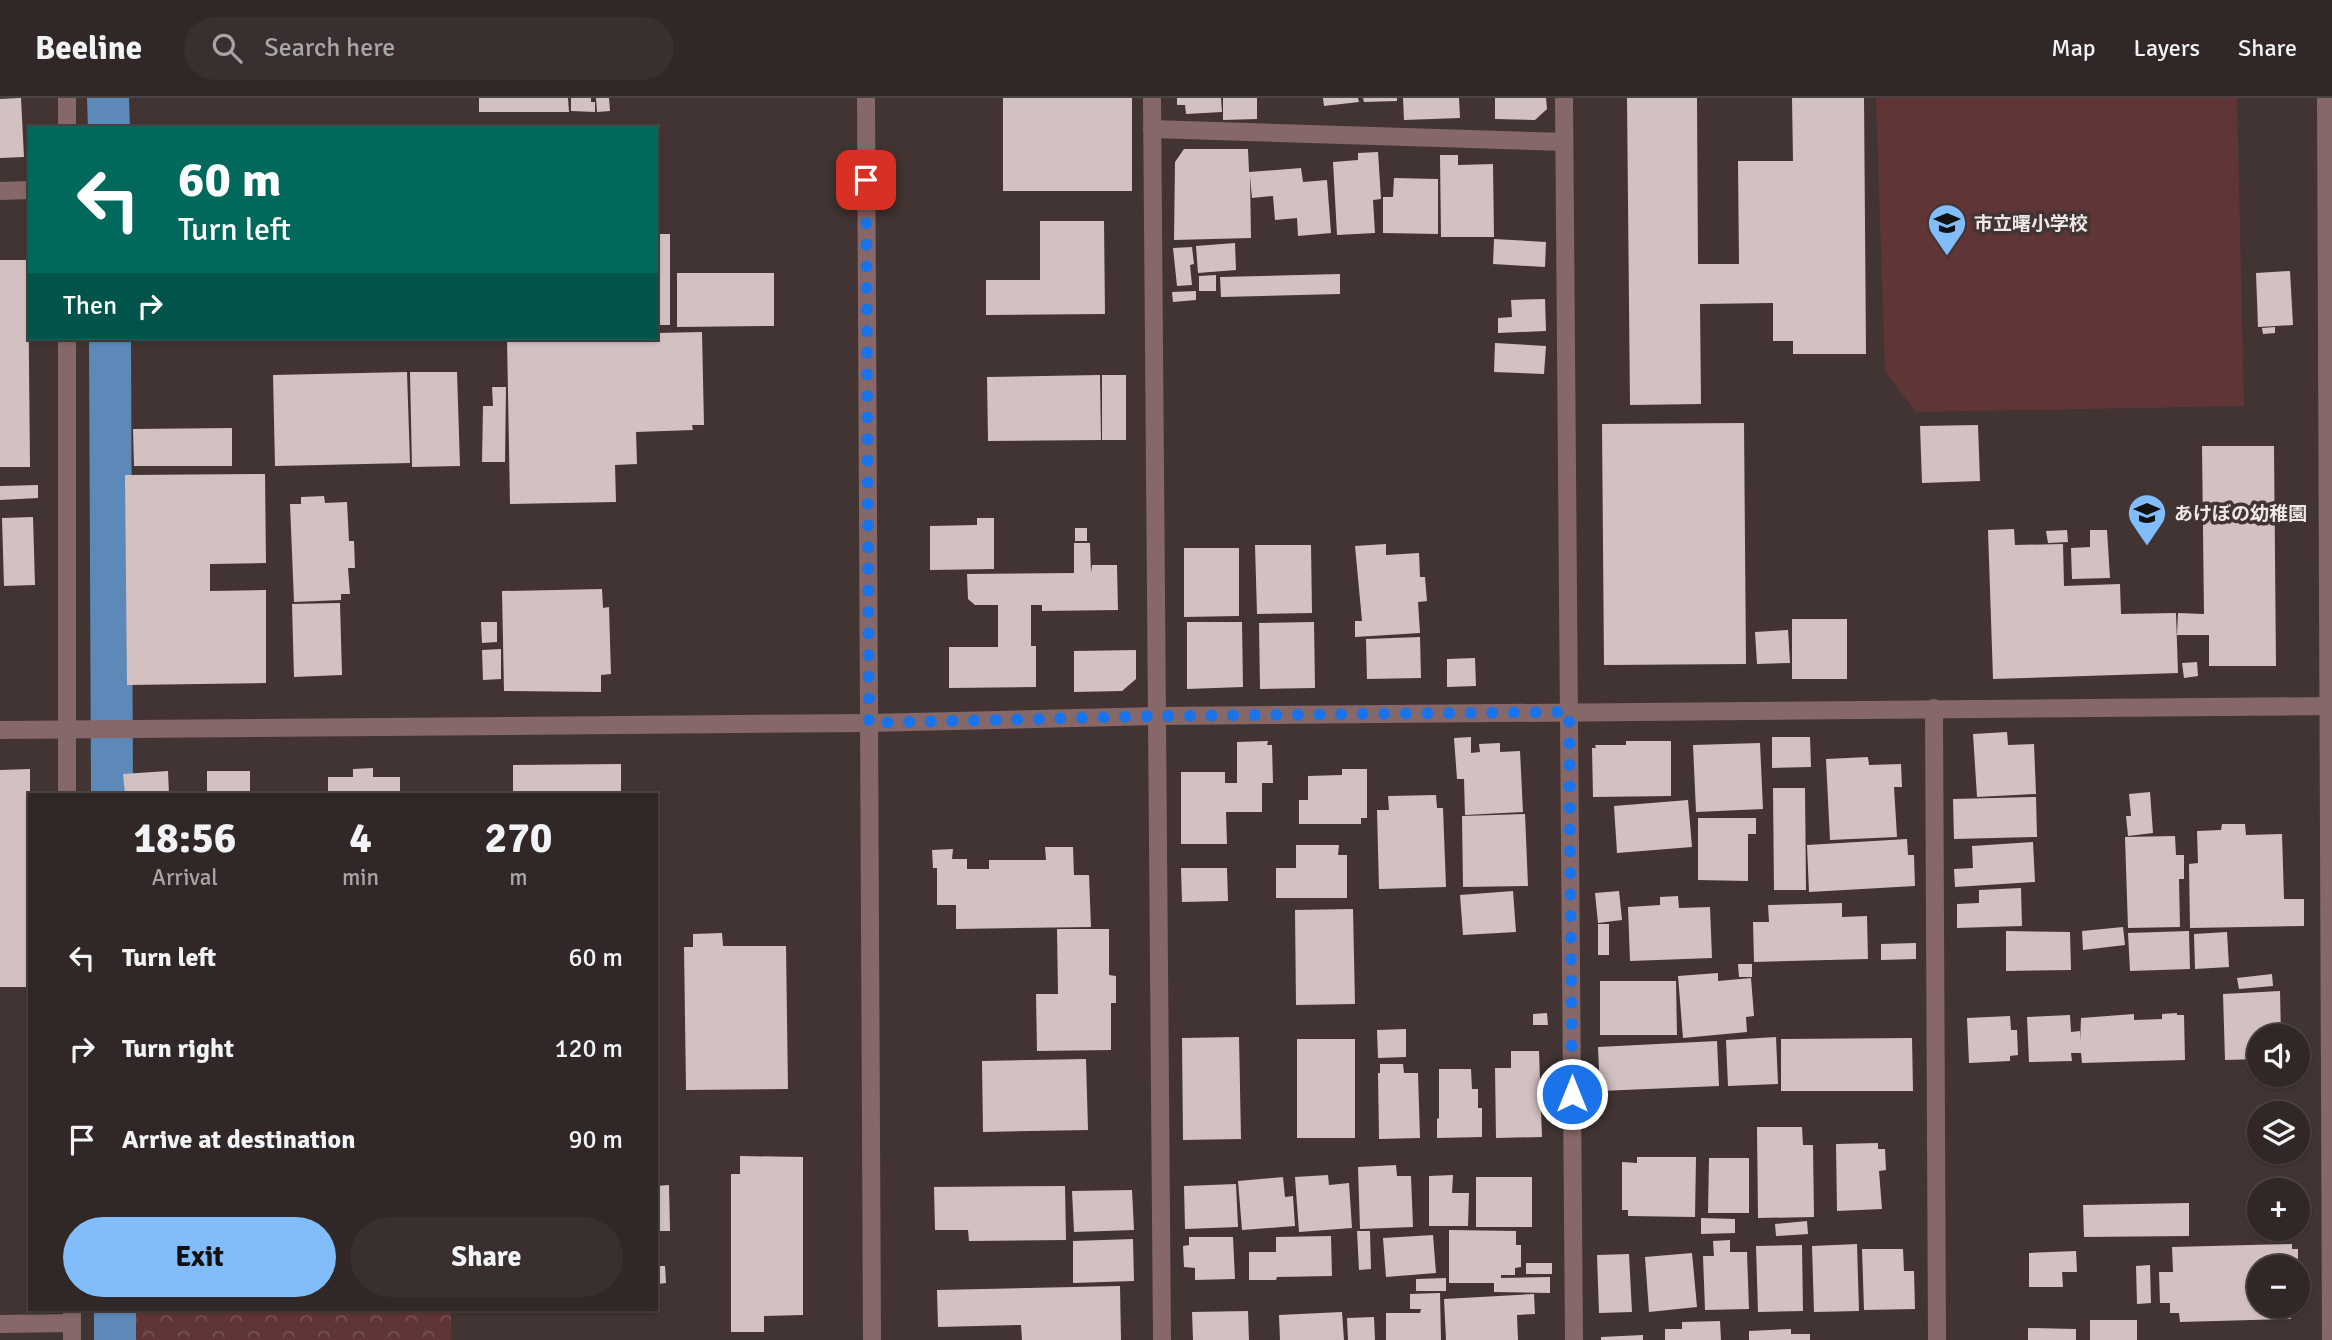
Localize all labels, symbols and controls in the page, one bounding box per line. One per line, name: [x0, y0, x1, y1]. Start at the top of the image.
search box: [184, 17, 674, 80]
text: Beeline: [35, 28, 142, 69]
icon: search: [208, 29, 246, 67]
text: Search here: [264, 32, 395, 64]
text: Map: [2051, 33, 2096, 63]
text: Layers: [2134, 33, 2200, 63]
text: Share: [2238, 33, 2297, 63]
text: 60 m: [178, 150, 281, 210]
pin: [836, 150, 896, 210]
icon: left: [63, 154, 154, 245]
icon: arrive: [847, 161, 885, 199]
school or university icon: 市立曙小学校: [1926, 202, 1968, 257]
text: Turn left: [178, 210, 291, 249]
place label: 市立曙小学校: [1974, 212, 2088, 236]
icon: right: [131, 287, 169, 325]
text: Then: [63, 290, 117, 322]
school or university icon: あけぼの幼稚園: [2126, 492, 2168, 547]
place label: あけぼの幼稚園: [2174, 502, 2307, 526]
text: 18:56: [133, 813, 237, 864]
text: 4: [349, 813, 372, 864]
text: 270: [484, 813, 553, 864]
text: Arrival: [152, 863, 218, 892]
text: min: [342, 863, 379, 892]
text: m: [509, 863, 528, 892]
icon: left: [63, 939, 101, 977]
text: Turn left: [122, 942, 216, 974]
text: 60 m: [568, 942, 623, 974]
map controls: [2247, 1024, 2310, 1318]
button: sound: [2247, 1024, 2310, 1087]
icon: right: [63, 1030, 101, 1068]
text: Turn right: [122, 1033, 234, 1065]
text: 120 m: [554, 1033, 623, 1065]
position arrow: [1535, 1057, 1609, 1131]
button: layers: [2247, 1101, 2310, 1164]
icon: arrive: [63, 1121, 101, 1159]
text: Arrive at destination: [122, 1124, 355, 1156]
text: 90 m: [568, 1124, 623, 1156]
button: +: [2247, 1178, 2310, 1241]
button: Exit: [63, 1217, 336, 1297]
button: Share: [350, 1217, 623, 1297]
button: −: [2247, 1255, 2310, 1318]

